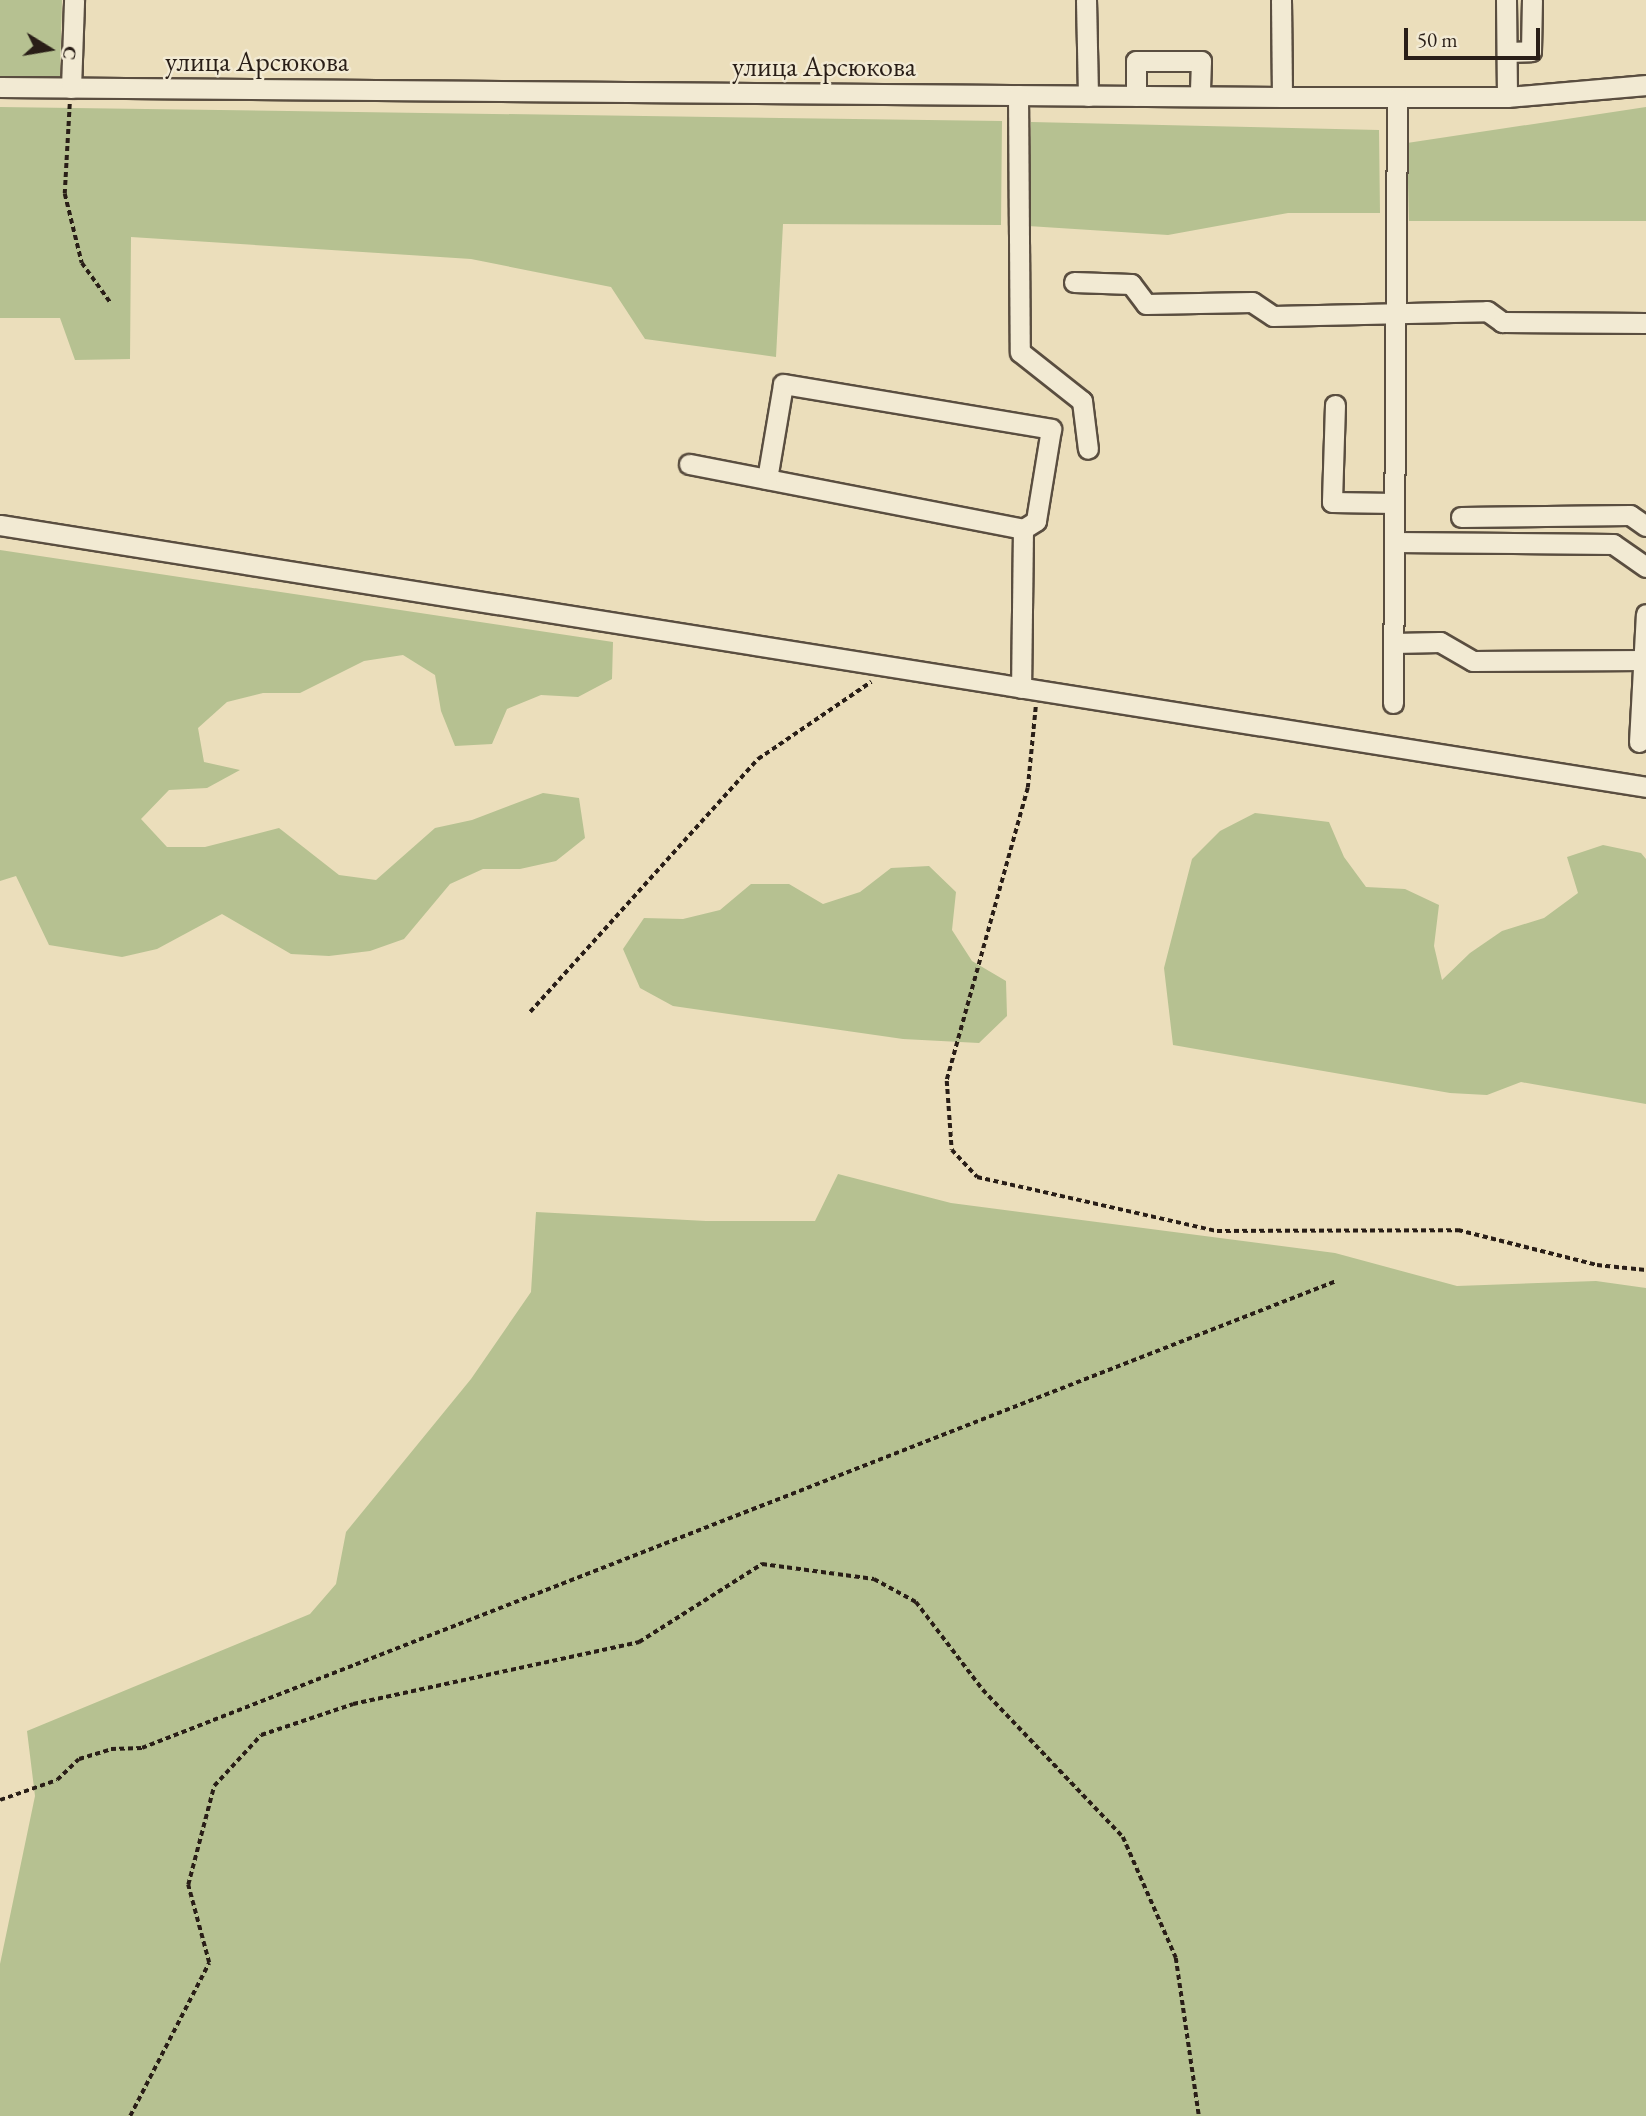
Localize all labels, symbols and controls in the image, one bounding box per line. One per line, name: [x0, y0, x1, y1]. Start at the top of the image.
north arrow: [14, 14, 84, 84]
scale bar: [1408, 14, 1544, 58]
text: 50 m: [1417, 26, 1458, 53]
text: С: [57, 44, 84, 62]
street label: улица Арсюкова: [165, 44, 349, 78]
street label: улица Арсюкова: [732, 49, 916, 83]

